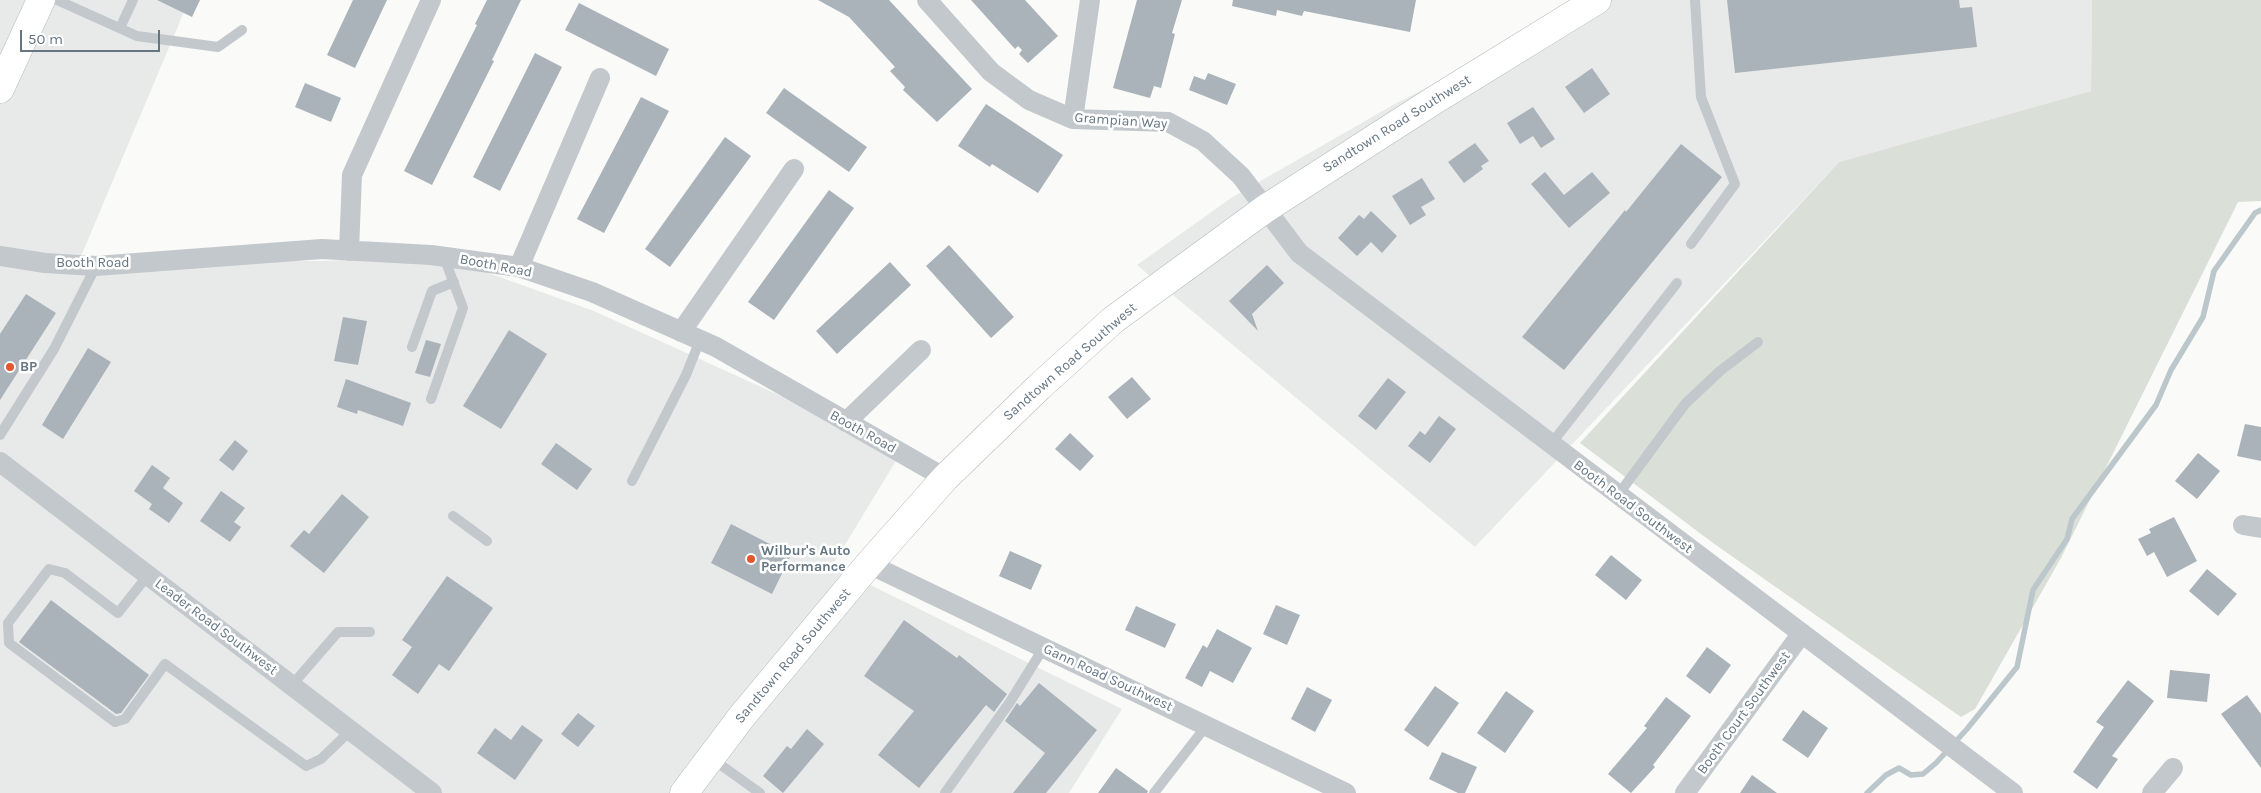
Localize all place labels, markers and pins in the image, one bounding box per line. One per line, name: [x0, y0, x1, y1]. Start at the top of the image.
place label: BP: [20, 359, 37, 375]
marker: BP: [4, 361, 16, 373]
place label: Wilbur's Auto Performance: [761, 543, 850, 576]
marker: Wilbur's Auto Performance: [745, 553, 757, 565]

